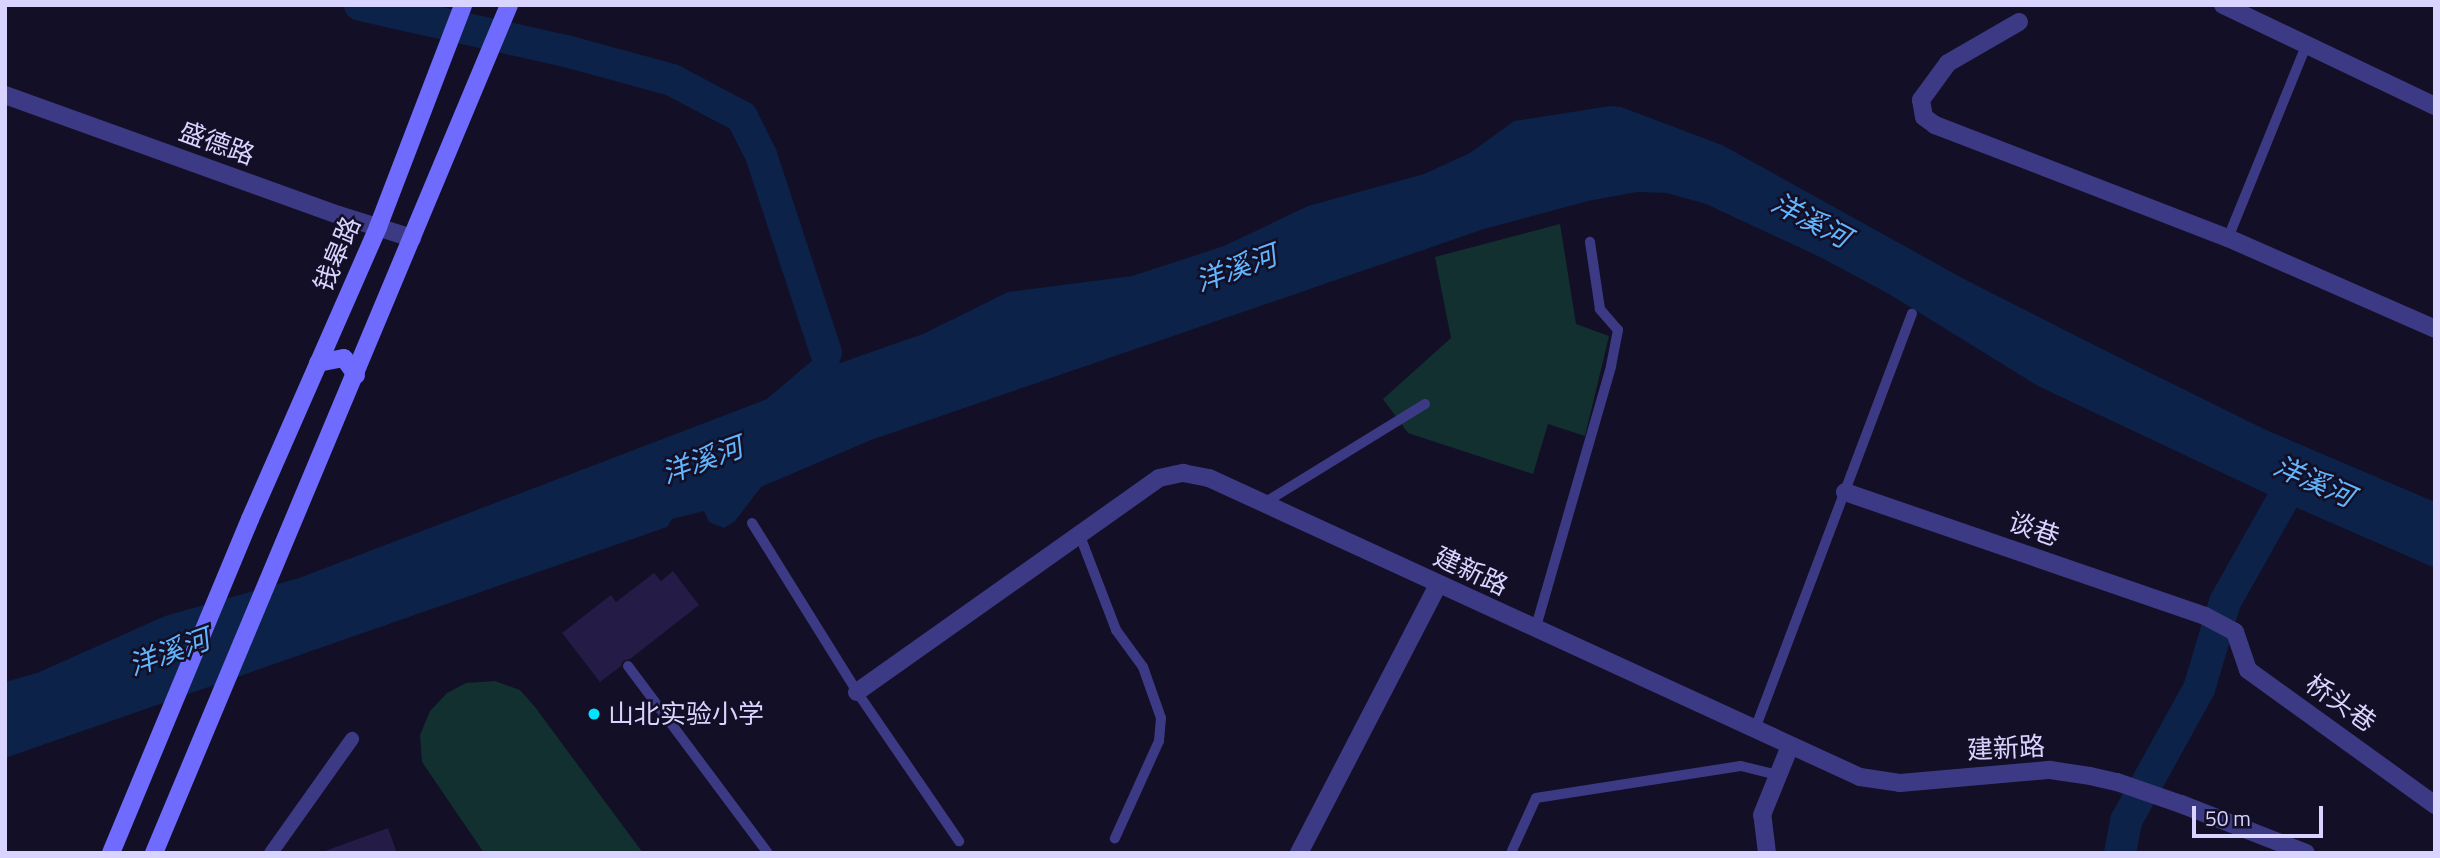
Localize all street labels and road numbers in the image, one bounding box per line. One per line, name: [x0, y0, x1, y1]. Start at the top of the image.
street label: 盛德路: [175, 115, 259, 171]
street label: 钱皋路: [307, 212, 367, 296]
street label: 谈巷: [2004, 506, 2064, 552]
street label: 建新路: [1429, 540, 1513, 602]
street label: 桥头巷: [2300, 668, 2382, 738]
street label: 建新路: [1966, 730, 2046, 766]

